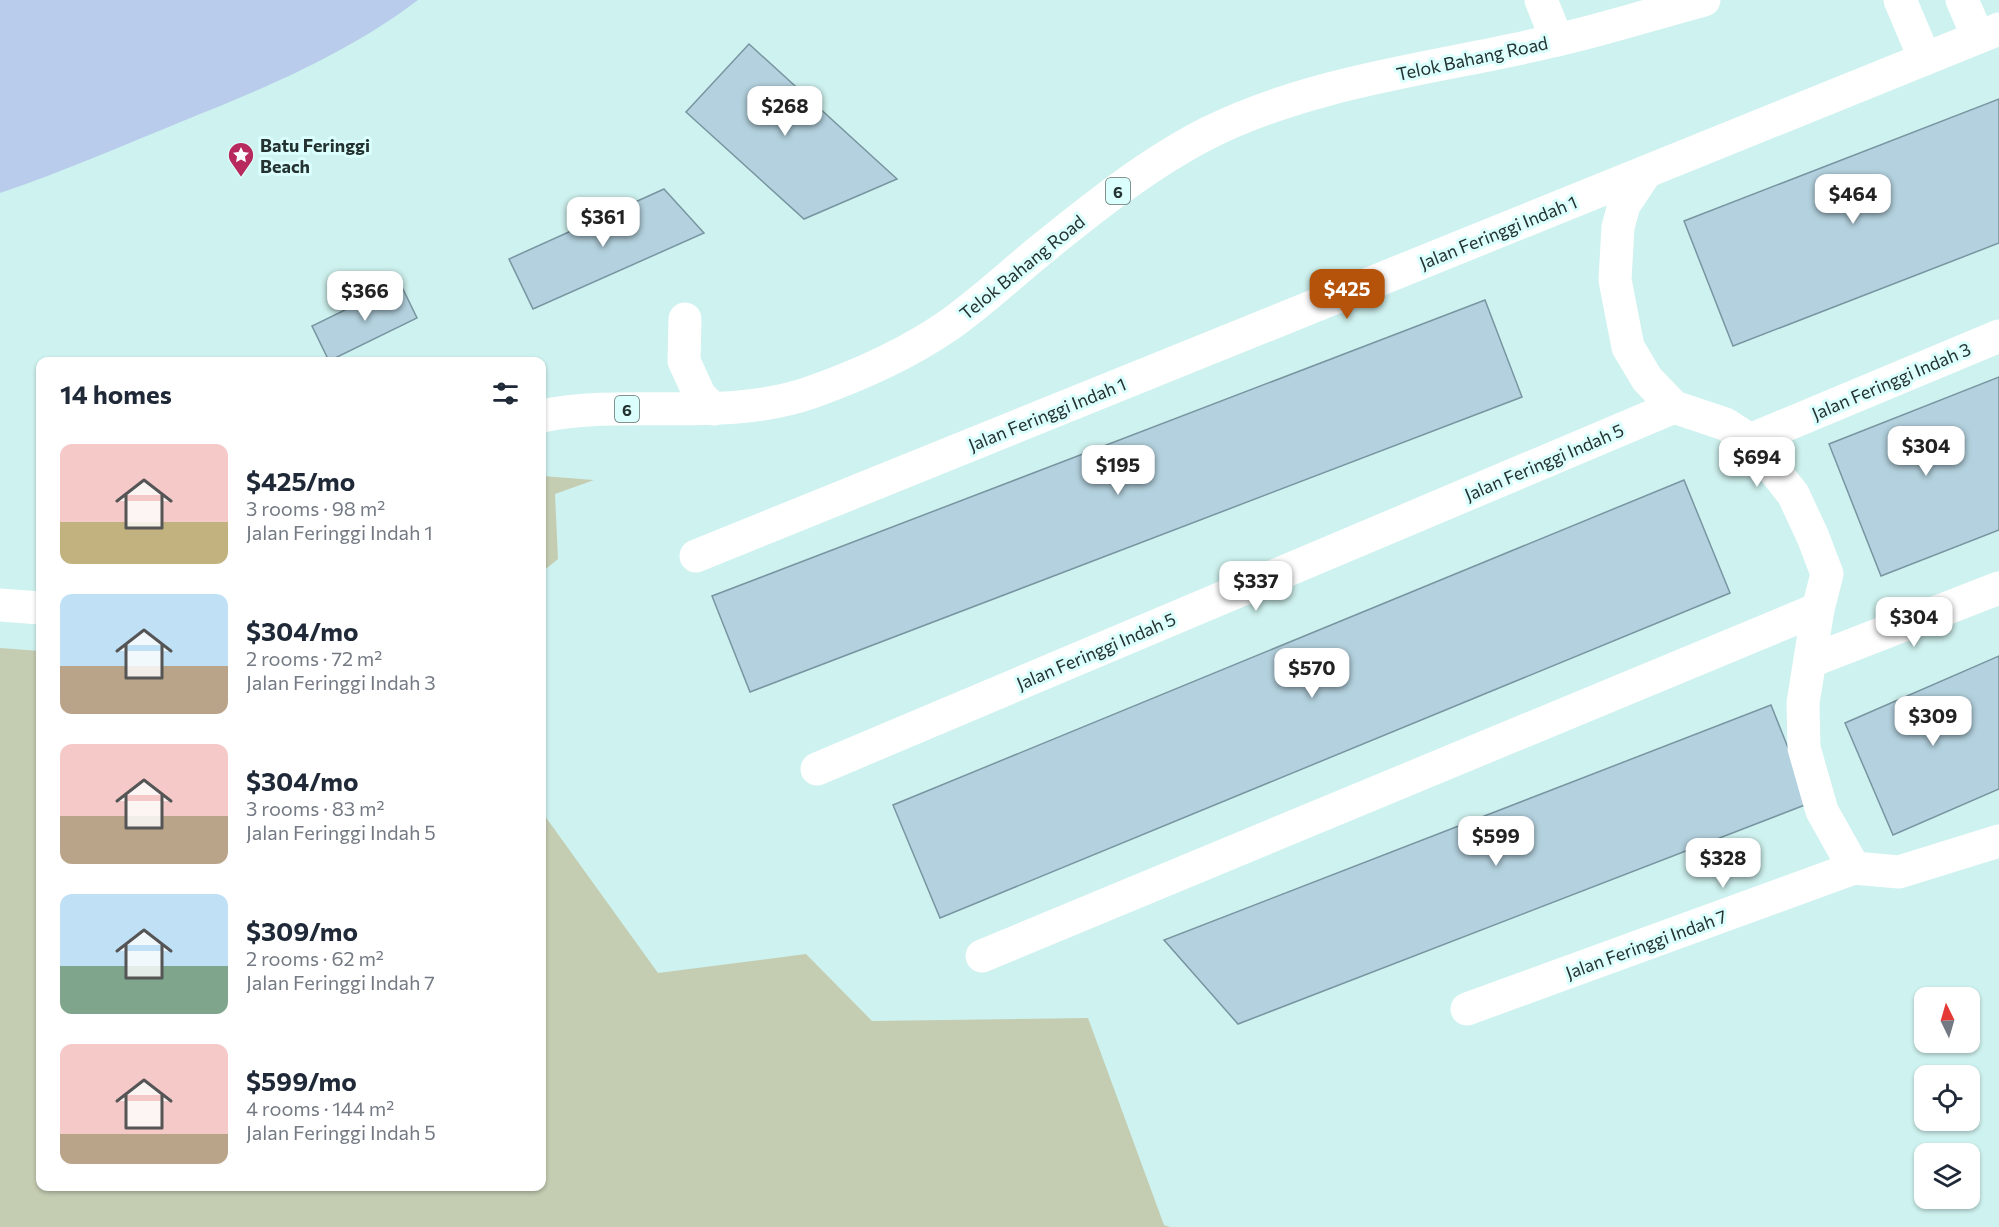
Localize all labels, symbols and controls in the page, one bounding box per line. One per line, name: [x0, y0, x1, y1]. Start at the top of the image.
street label: Telok Bahang Road: [1394, 31, 1550, 85]
pin: $268: [749, 86, 821, 137]
text: $268: [761, 93, 809, 117]
place label: Batu Feringgi Beach: [260, 134, 370, 177]
place icon: Batu Feringgi Beach: [226, 140, 256, 178]
pin: $464: [1817, 174, 1889, 225]
road number: 6: [1106, 178, 1130, 204]
text: $464: [1829, 181, 1877, 205]
street label: Jalan Feringgi Indah 1: [1416, 190, 1580, 274]
pin: $361: [567, 197, 639, 248]
text: $361: [581, 204, 625, 228]
street label: Telok Bahang Road: [955, 210, 1089, 324]
pin: $425: [1311, 269, 1383, 320]
pin: $366: [329, 271, 401, 322]
text: $425: [1324, 276, 1370, 300]
text: $366: [341, 278, 389, 302]
street label: Jalan Feringgi Indah 3: [1808, 338, 1974, 424]
street label: Jalan Feringgi Indah 1: [965, 372, 1129, 456]
icon: filters: [489, 377, 522, 410]
text: 14 homes: [60, 378, 172, 409]
road number: 6: [615, 396, 639, 422]
street label: Jalan Feringgi Indah 5: [1461, 419, 1627, 505]
pin: $304: [1890, 426, 1962, 477]
text: $304: [1902, 433, 1950, 457]
pin: $694: [1721, 437, 1793, 488]
text: $694: [1733, 444, 1781, 468]
pin: $195: [1082, 445, 1154, 496]
text: $195: [1096, 452, 1140, 476]
text: $425/mo: [246, 465, 355, 496]
icon: home: [108, 468, 180, 540]
text: 3 rooms · 98 m²: [246, 496, 385, 520]
text: Jalan Feringgi Indah 1: [246, 520, 433, 544]
pin: $337: [1220, 561, 1292, 612]
text: $337: [1233, 568, 1279, 592]
pin: $304: [1878, 597, 1950, 648]
text: $304: [1890, 604, 1938, 628]
street label: Jalan Feringgi Indah 5: [1013, 608, 1179, 694]
text: $304/mo: [246, 615, 358, 646]
icon: home: [108, 618, 180, 690]
text: 2 rooms · 72 m²: [246, 646, 382, 670]
pin: $570: [1276, 648, 1348, 699]
text: $570: [1288, 655, 1336, 679]
text: Jalan Feringgi Indah 3: [246, 670, 436, 694]
pin: $309: [1897, 696, 1969, 747]
text: $309: [1909, 703, 1957, 727]
text: $304/mo: [246, 765, 358, 796]
icon: home: [108, 768, 180, 840]
text: 3 rooms · 83 m²: [246, 796, 385, 820]
pin: $599: [1460, 816, 1532, 867]
text: Jalan Feringgi Indah 5: [246, 820, 436, 844]
text: $599: [1472, 823, 1520, 847]
pin: $328: [1687, 838, 1759, 889]
text: $328: [1700, 845, 1746, 869]
street label: Jalan Feringgi Indah 7: [1562, 905, 1730, 983]
text: $309/mo: [246, 915, 358, 946]
icon: home: [108, 918, 180, 990]
text: 2 rooms · 62 m²: [246, 946, 384, 970]
text: Jalan Feringgi Indah 7: [246, 970, 435, 994]
north arrow: [1914, 987, 1980, 1053]
map controls: [1914, 987, 1980, 1209]
text: $599/mo: [246, 1065, 357, 1096]
button: locate: [1914, 1065, 1980, 1131]
icon: home: [108, 1068, 180, 1140]
text: 4 rooms · 144 m²: [246, 1096, 394, 1120]
text: Jalan Feringgi Indah 5: [246, 1120, 436, 1144]
button: layers: [1914, 1143, 1980, 1209]

